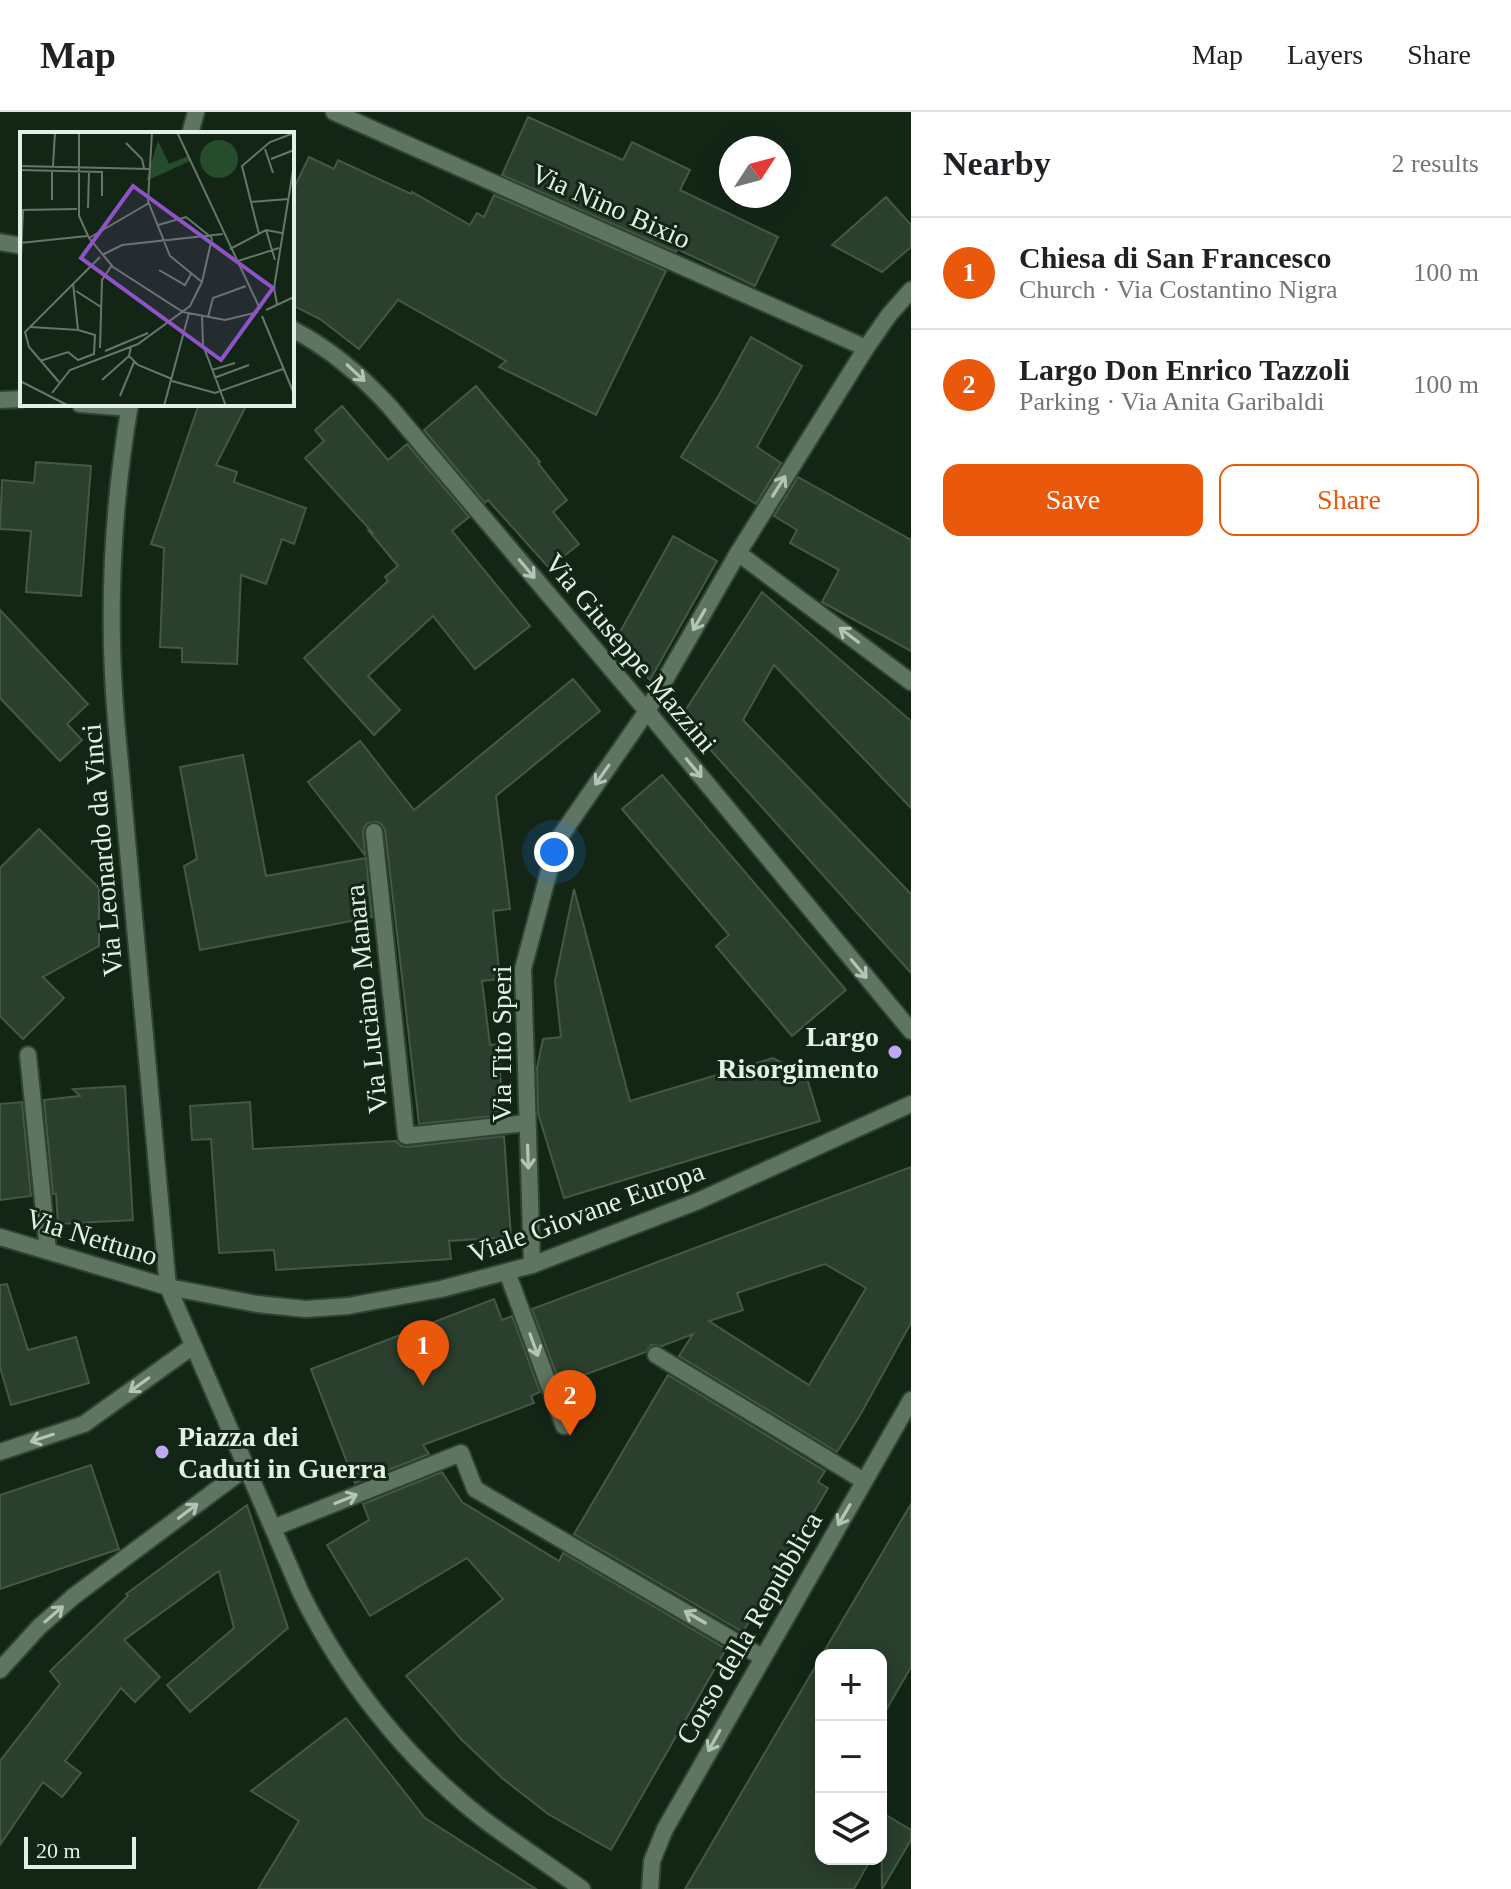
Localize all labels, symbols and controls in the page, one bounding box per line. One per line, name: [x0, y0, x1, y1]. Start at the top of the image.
text: Map: [40, 34, 116, 76]
text: Map: [1192, 39, 1243, 70]
text: Layers: [1287, 39, 1363, 70]
text: Share: [1407, 39, 1471, 70]
inset map: [20, 132, 294, 406]
north arrow: [719, 136, 791, 208]
text: Nearby: [943, 145, 1051, 182]
text: 2 results: [1392, 149, 1479, 178]
street label: Via Nino Bixio: [527, 157, 695, 255]
text: Chiesa di San Francesco: [1019, 241, 1332, 274]
text: 1: [963, 258, 976, 287]
text: 100 m: [1413, 258, 1479, 287]
text: Church · Via Costantino Nigra: [1019, 275, 1338, 304]
text: Largo Don Enrico Tazzoli: [1019, 353, 1350, 386]
one-way arrow: [346, 363, 366, 381]
text: 2: [963, 370, 976, 399]
text: 100 m: [1413, 370, 1479, 399]
text: Parking · Via Anita Garibaldi: [1019, 387, 1325, 416]
button: Save: [943, 464, 1203, 536]
button: Share: [1219, 464, 1479, 536]
one-way arrow: [771, 476, 788, 498]
street label: Via Giuseppe Mazzini: [539, 547, 723, 759]
one-way arrow: [518, 558, 536, 579]
one-way arrow: [691, 608, 707, 631]
one-way arrow: [838, 627, 860, 644]
street label: Via Leonardo da Vinci: [75, 722, 128, 978]
one-way arrow: [685, 757, 703, 778]
one-way arrow: [594, 764, 610, 786]
your location: [534, 832, 574, 872]
street label: Via Luciano Manara: [339, 882, 393, 1115]
one-way arrow: [850, 958, 868, 979]
street label: Via Tito Speri: [486, 965, 517, 1123]
place label: Largo Risorgimento: [717, 1021, 879, 1084]
marker: Largo Risorgimento: [886, 1043, 904, 1061]
one-way arrow: [521, 1143, 536, 1170]
street label: Viale Giovane Europa: [464, 1155, 709, 1269]
street label: Via Nettuno: [22, 1202, 162, 1272]
pin: 1: [397, 1320, 449, 1386]
one-way arrow: [528, 1332, 542, 1357]
pin: 2: [544, 1370, 596, 1436]
one-way arrow: [128, 1377, 150, 1393]
place label: Piazza dei Caduti in Guerra: [178, 1421, 386, 1484]
one-way arrow: [30, 1432, 55, 1447]
marker: Piazza dei Caduti in Guerra: [153, 1443, 171, 1461]
one-way arrow: [333, 1491, 358, 1505]
one-way arrow: [177, 1503, 198, 1520]
one-way arrow: [836, 1503, 851, 1527]
street label: Corso della Repubblica: [670, 1506, 828, 1750]
one-way arrow: [43, 1605, 63, 1623]
one-way arrow: [684, 1609, 707, 1625]
map controls: [815, 1649, 887, 1865]
button: +: [815, 1649, 887, 1721]
button: −: [815, 1721, 887, 1793]
one-way arrow: [706, 1729, 722, 1752]
button: layers: [815, 1793, 887, 1865]
scale bar: [24, 1833, 136, 1869]
text: 20 m: [36, 1838, 81, 1863]

